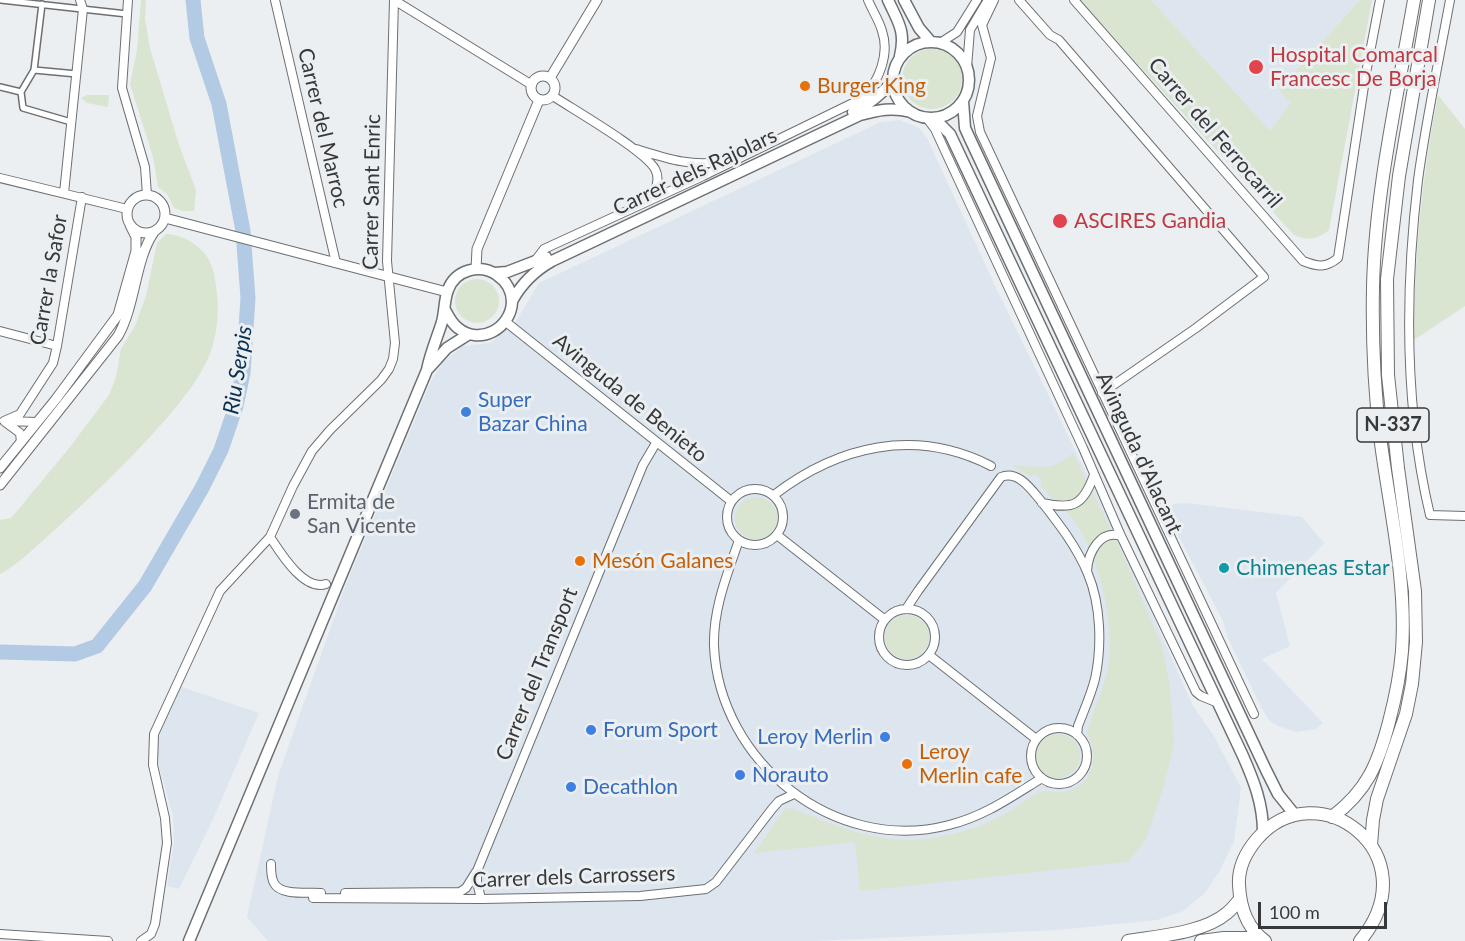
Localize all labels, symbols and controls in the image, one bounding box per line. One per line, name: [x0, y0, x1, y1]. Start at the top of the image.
place label: Hospital Comarcal Francesc De Borja: [1270, 42, 1438, 92]
street label: Carrer del Marroc: [292, 46, 354, 210]
street label: Carrer del Ferrocarril: [1143, 53, 1287, 213]
marker: Hospital Comarcal Francesc De Borja: [1247, 58, 1265, 76]
place label: Burger King: [817, 73, 926, 99]
marker: Burger King: [798, 79, 812, 93]
street label: Carrer Sant Enric: [358, 114, 386, 270]
street label: Carrer dels Rajolars: [609, 123, 781, 221]
place label: ASCIRES Gandia: [1074, 208, 1226, 234]
marker: ASCIRES Gandia: [1051, 212, 1069, 230]
street label: Carrer la Safor: [25, 213, 73, 347]
water label: Riu Serpis: [218, 324, 258, 416]
street label: Avinguda de Benieto: [548, 328, 712, 468]
street label: Avinguda d'Alacant: [1091, 368, 1187, 538]
place label: Super Bazar China: [478, 387, 588, 437]
marker: Super Bazar China: [459, 405, 473, 419]
road number: N-337: [1357, 408, 1429, 442]
place label: Ermita de San Vicente: [307, 489, 416, 539]
marker: Ermita de San Vicente: [288, 507, 302, 521]
place label: Mesón Galanes: [592, 548, 733, 574]
marker: Mesón Galanes: [573, 554, 587, 568]
place label: Chimeneas Estar: [1236, 555, 1390, 581]
marker: Chimeneas Estar: [1217, 561, 1231, 575]
street label: Carrer del Transport: [491, 584, 583, 764]
place label: Forum Sport: [603, 717, 718, 743]
marker: Forum Sport: [584, 723, 598, 737]
place label: Leroy Merlin: [757, 724, 873, 750]
marker: Leroy Merlin: [878, 730, 892, 744]
place label: Leroy Merlin cafe: [919, 739, 1022, 789]
marker: Leroy Merlin cafe: [900, 757, 914, 771]
place label: Norauto: [752, 762, 829, 788]
marker: Norauto: [733, 768, 747, 782]
place label: Decathlon: [583, 774, 678, 800]
marker: Decathlon: [564, 780, 578, 794]
street label: Carrer dels Carrossers: [472, 861, 676, 893]
scale bar: [1261, 890, 1390, 928]
text: 100 m: [1269, 901, 1320, 923]

